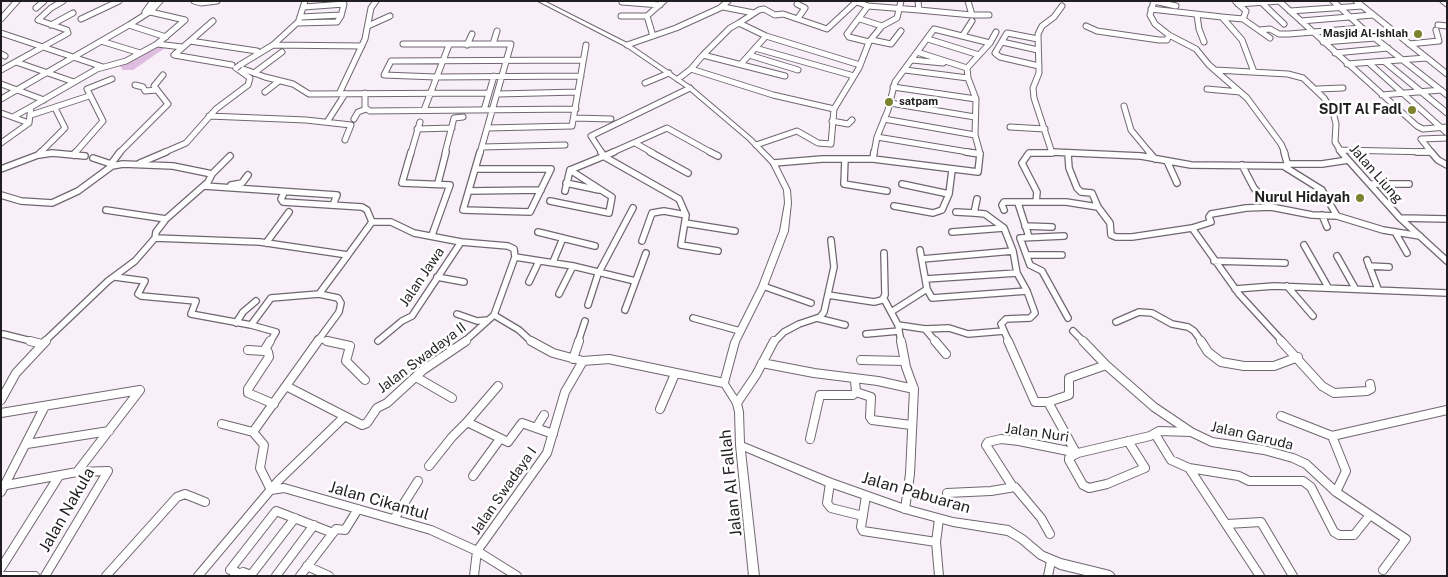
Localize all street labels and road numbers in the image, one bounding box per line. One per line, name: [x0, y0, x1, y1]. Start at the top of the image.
street label: Jalan Liung: [1346, 141, 1406, 207]
street label: Jalan Jawa: [396, 244, 448, 310]
street label: Jalan Swadaya II: [374, 319, 470, 397]
street label: Jalan Garuda: [1209, 418, 1295, 454]
street label: Jalan Nuri: [1004, 420, 1070, 446]
street label: Jalan Al Fallah: [716, 429, 746, 537]
street label: Jalan Swadaya I: [468, 444, 540, 538]
street label: Jalan Nakula: [35, 464, 99, 556]
street label: Jalan Pabuaran: [859, 468, 973, 518]
street label: Jalan Cikantul: [326, 477, 432, 525]

